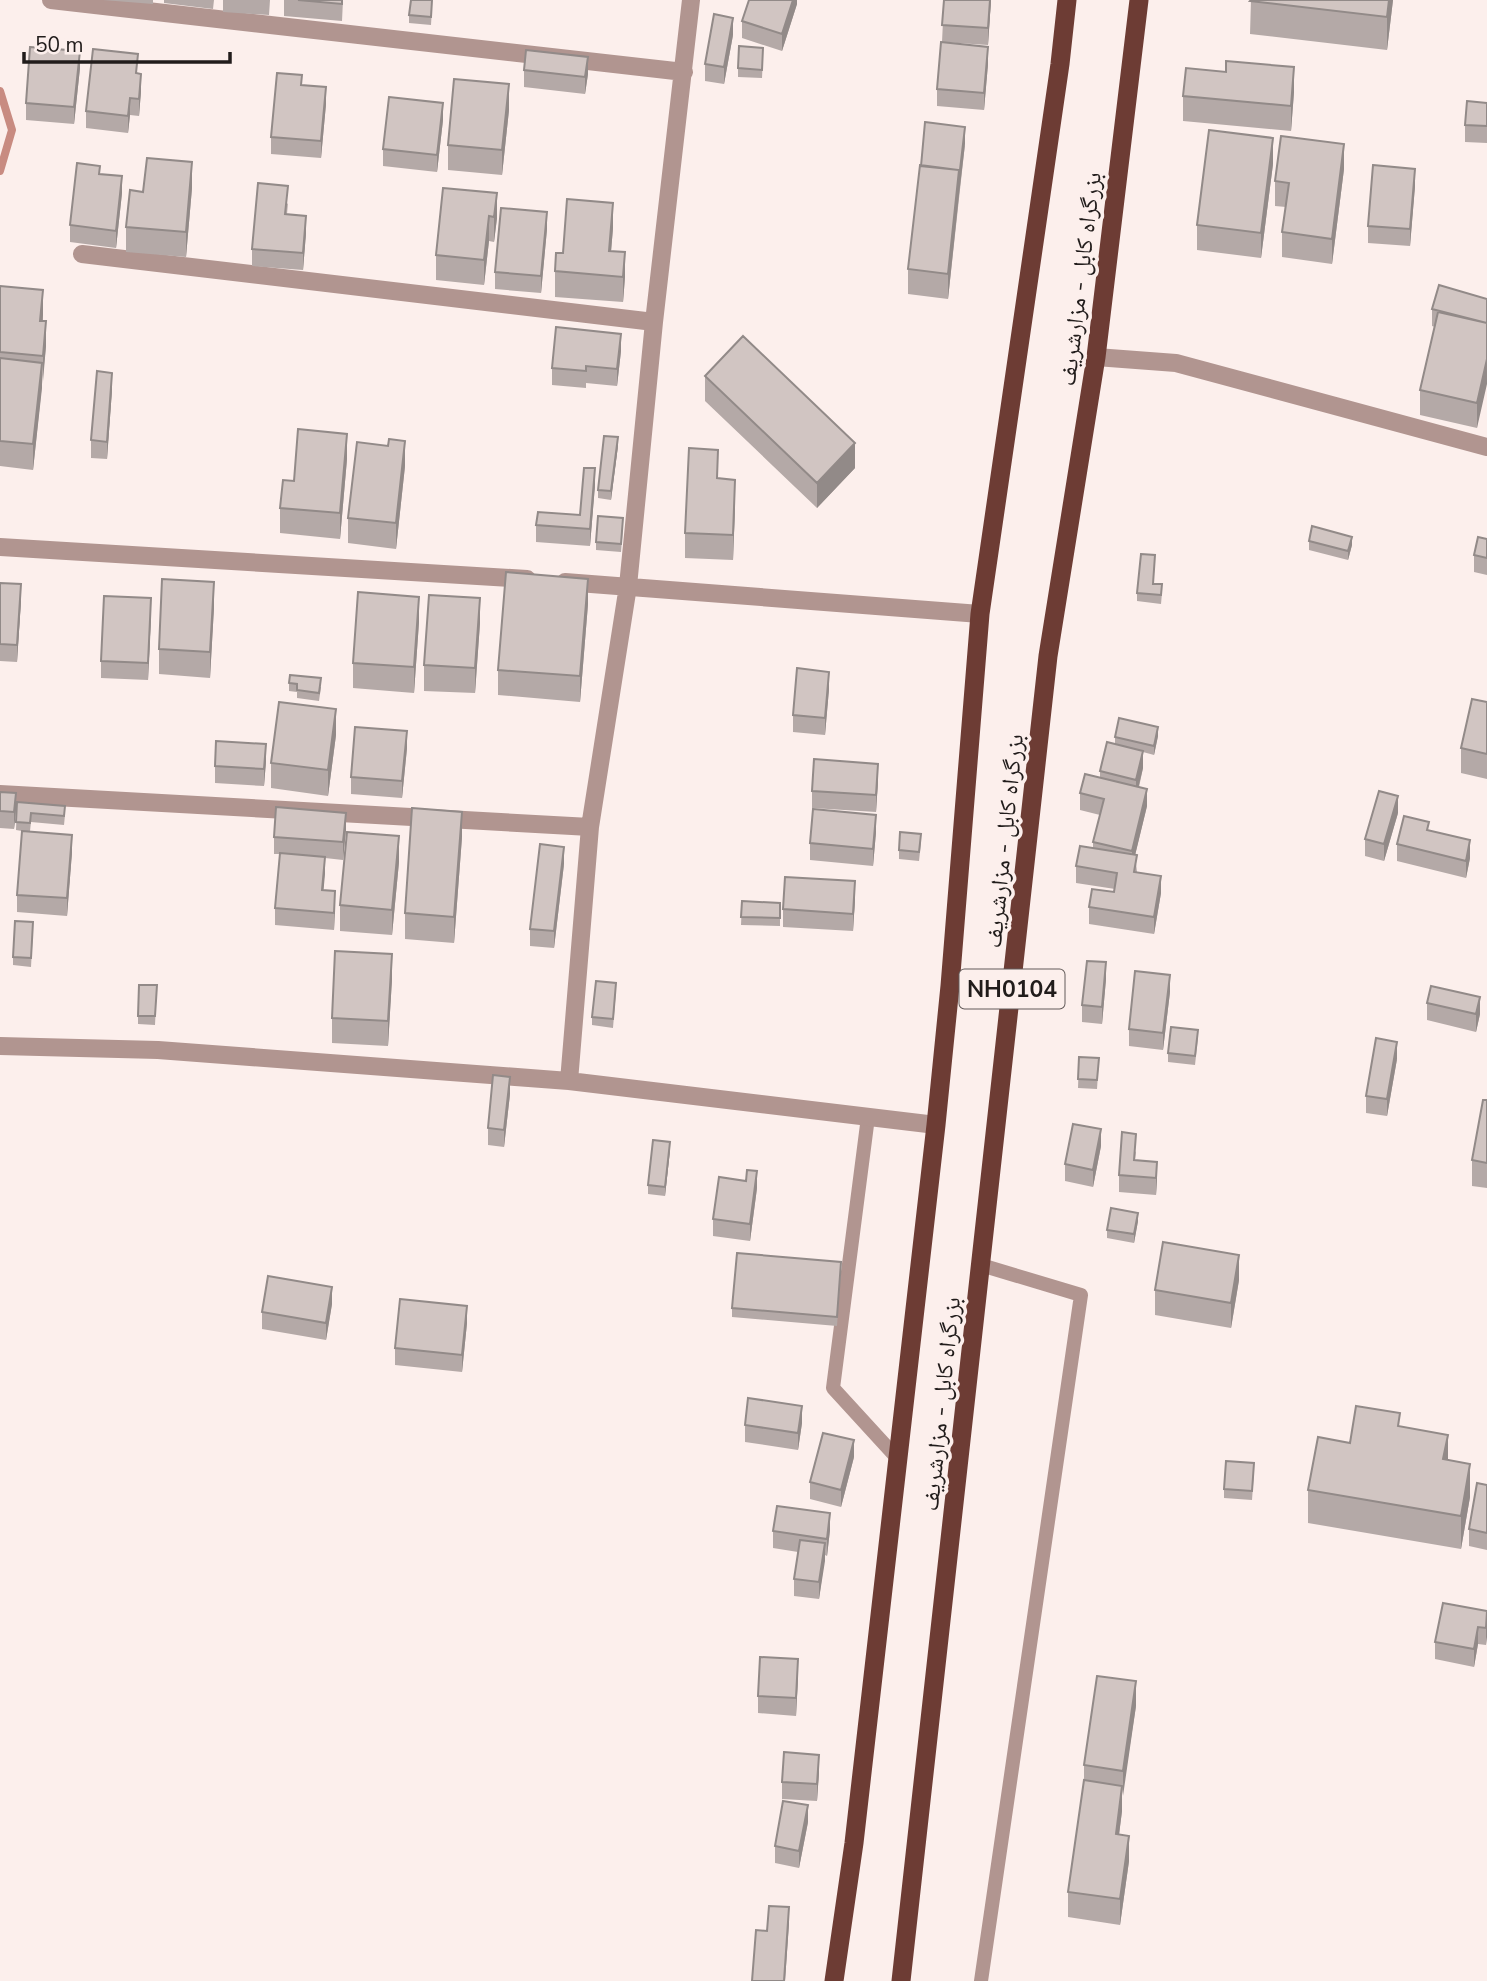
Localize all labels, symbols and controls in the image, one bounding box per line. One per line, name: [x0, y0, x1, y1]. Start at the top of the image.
scale bar: [24, 21, 231, 65]
text: 50 m: [35, 31, 84, 59]
street label: بزرگراه کابل - مزارشریف: [1051, 170, 1109, 388]
street label: بزرگراه کابل - مزارشریف: [977, 732, 1031, 950]
road number: NH0104: [960, 970, 1064, 1008]
street label: بزرگراه کابل - مزارشریف: [914, 1295, 968, 1513]

